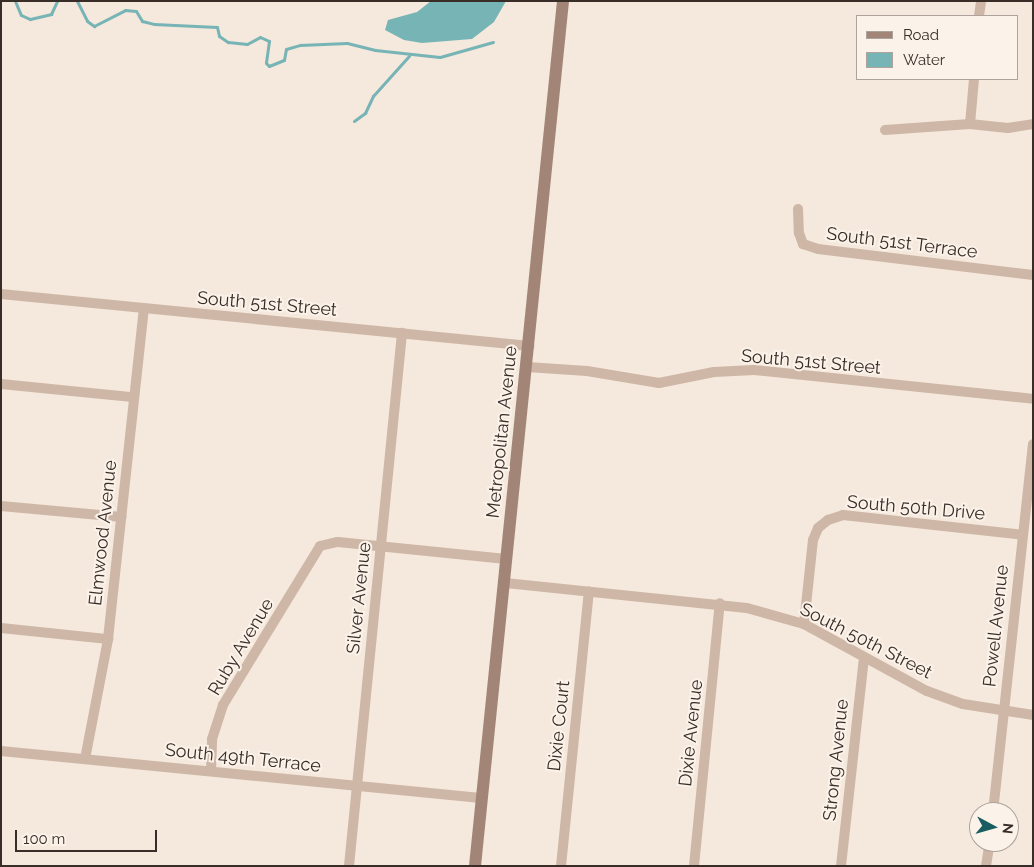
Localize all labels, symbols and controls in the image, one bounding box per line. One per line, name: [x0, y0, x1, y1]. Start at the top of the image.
legend: [856, 15, 1019, 80]
text: Road: [903, 26, 939, 44]
text: Water: [903, 51, 945, 69]
street label: South 51st Terrace: [825, 223, 979, 263]
street label: South 51st Street: [196, 287, 338, 321]
street label: Metropolitan Avenue: [482, 345, 522, 519]
street label: South 51st Street: [740, 345, 882, 379]
street label: Elmwood Avenue: [85, 459, 121, 607]
street label: South 50th Drive: [846, 491, 986, 525]
street label: Silver Avenue: [342, 541, 376, 655]
street label: Powell Avenue: [979, 563, 1013, 689]
street label: Ruby Avenue: [203, 594, 279, 700]
street label: South 50th Street: [796, 598, 936, 684]
street label: Dixie Avenue: [675, 678, 707, 788]
street label: Dixie Court: [544, 680, 574, 772]
street label: Strong Avenue: [819, 698, 853, 822]
street label: South 49th Terrace: [164, 739, 322, 777]
north arrow: [969, 802, 1019, 852]
scale bar: [18, 820, 160, 852]
text: N: [999, 822, 1016, 835]
text: 100 m: [23, 830, 65, 848]

